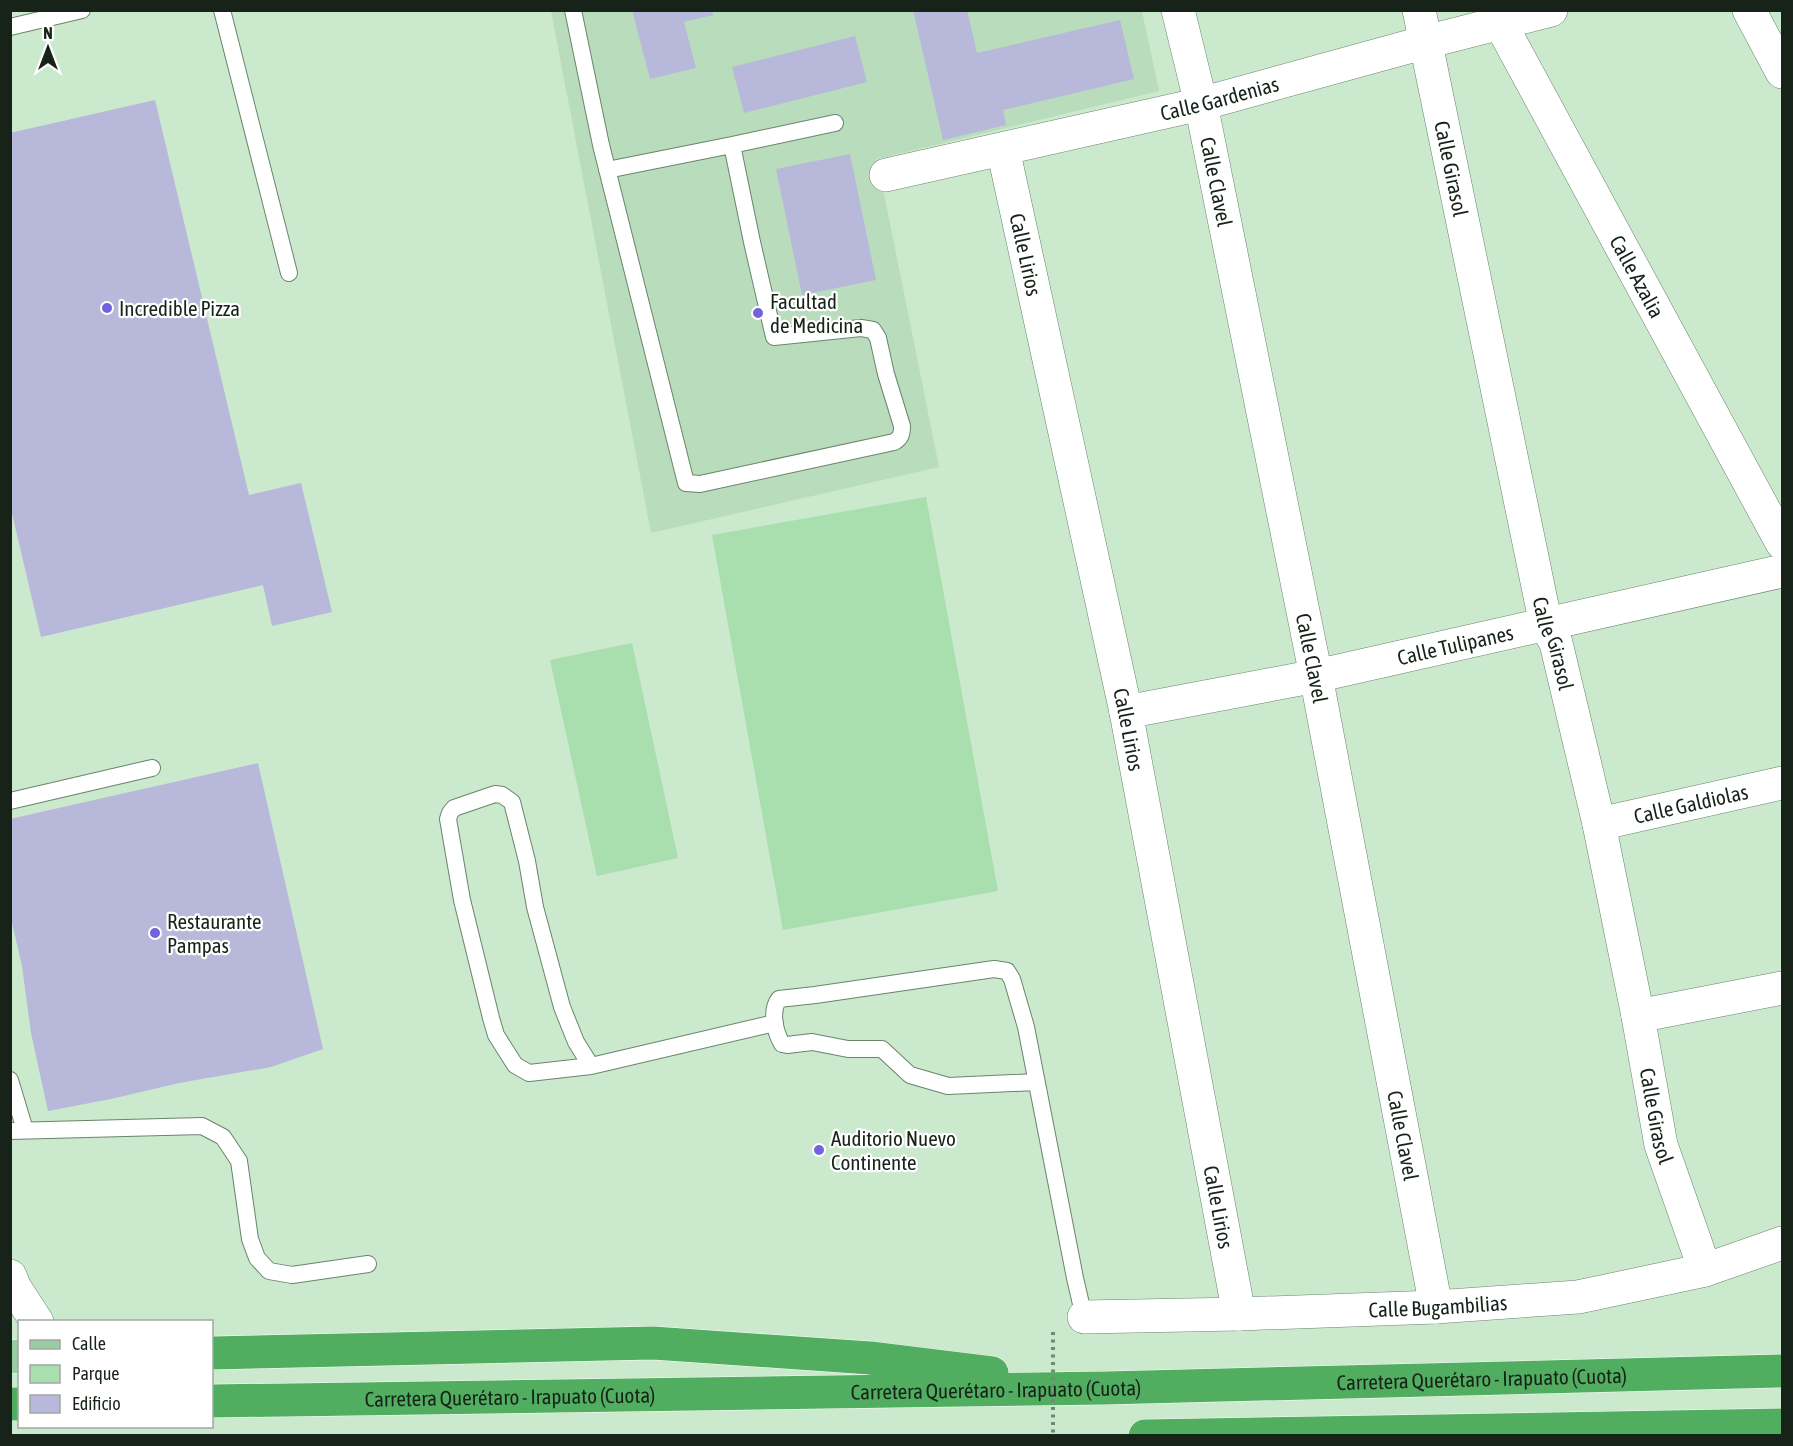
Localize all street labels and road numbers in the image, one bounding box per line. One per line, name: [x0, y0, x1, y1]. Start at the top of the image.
street label: Calle Gardenias: [1158, 71, 1281, 125]
street label: Calle Girasol: [1430, 119, 1473, 219]
street label: Calle Clavel: [1196, 135, 1237, 229]
street label: Calle Lirios: [1005, 211, 1047, 298]
street label: Calle Azalia: [1605, 231, 1670, 322]
street label: Calle Girasol: [1528, 595, 1579, 693]
street label: Calle Clavel: [1292, 611, 1333, 705]
street label: Calle Tulipanes: [1395, 620, 1515, 669]
street label: Calle Lirios: [1109, 686, 1149, 773]
street label: Calle Galdiolas: [1631, 779, 1750, 828]
street label: Calle Girasol: [1635, 1066, 1679, 1167]
street label: Calle Clavel: [1383, 1089, 1424, 1183]
street label: Calle Lirios: [1199, 1164, 1238, 1251]
street label: Calle Bugambilias: [1368, 1290, 1508, 1321]
street label: Carretera Querétaro - Irapuato (Cuota): [1336, 1363, 1627, 1394]
street label: Carretera Querétaro - Irapuato (Cuota): [851, 1375, 1141, 1404]
street label: Carretera Querétaro - Irapuato (Cuota): [365, 1383, 655, 1411]

